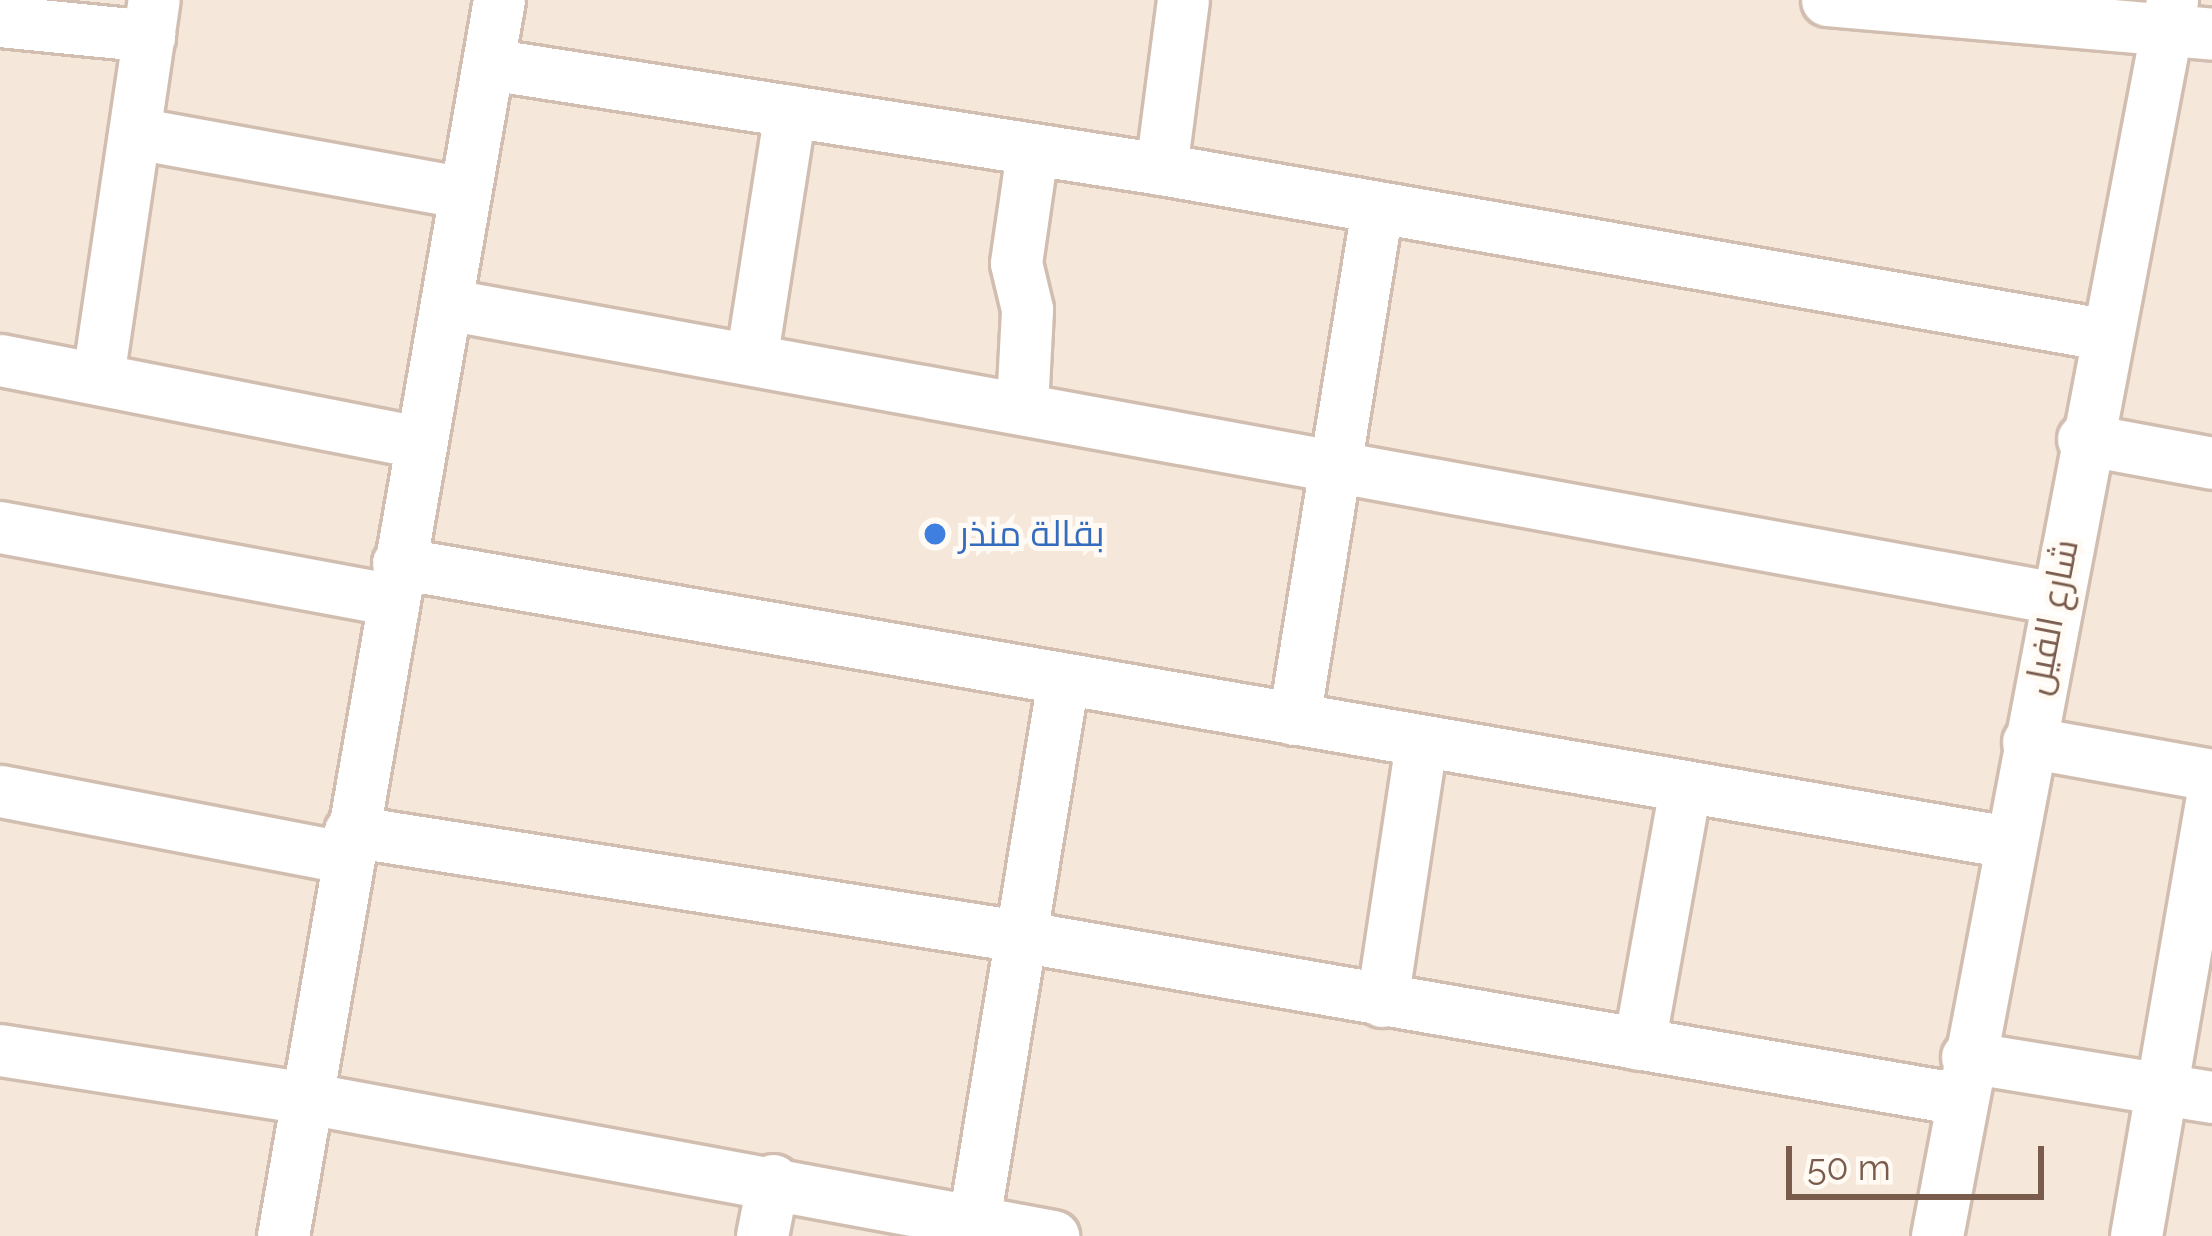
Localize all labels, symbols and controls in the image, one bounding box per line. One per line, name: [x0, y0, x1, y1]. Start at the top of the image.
place label: بقالة منذر: [959, 512, 1105, 556]
marker: بقالة منذر: [922, 521, 948, 547]
street label: شارع الفيل: [2015, 536, 2087, 698]
scale bar: [1792, 1122, 2050, 1196]
text: 50 m: [1807, 1146, 1891, 1188]

